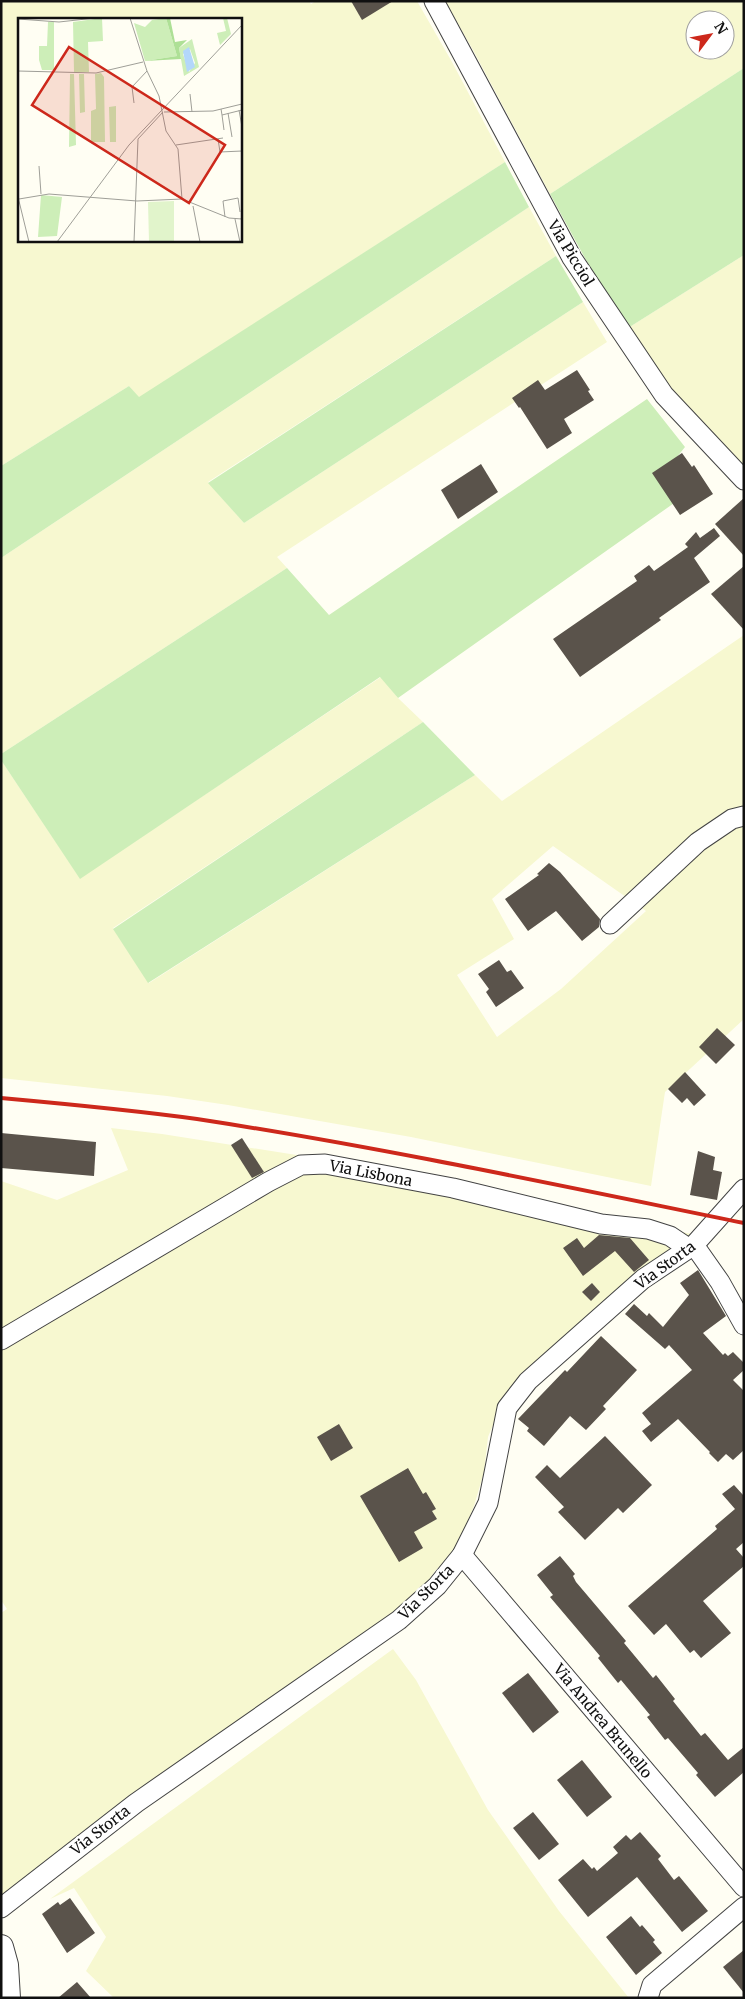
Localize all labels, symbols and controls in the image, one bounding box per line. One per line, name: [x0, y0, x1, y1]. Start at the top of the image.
north arrow: [685, 10, 735, 60]
inset map: [18, 18, 241, 241]
text: N: [710, 19, 732, 38]
street label: Via Picciol: [543, 216, 598, 290]
street label: Via Lisbona: [327, 1155, 414, 1190]
street label: Via Storta: [630, 1237, 699, 1294]
street label: Via Storta: [394, 1560, 458, 1624]
street label: Via Andrea Brunello: [549, 1659, 657, 1782]
street label: Via Storta: [66, 1801, 133, 1860]

